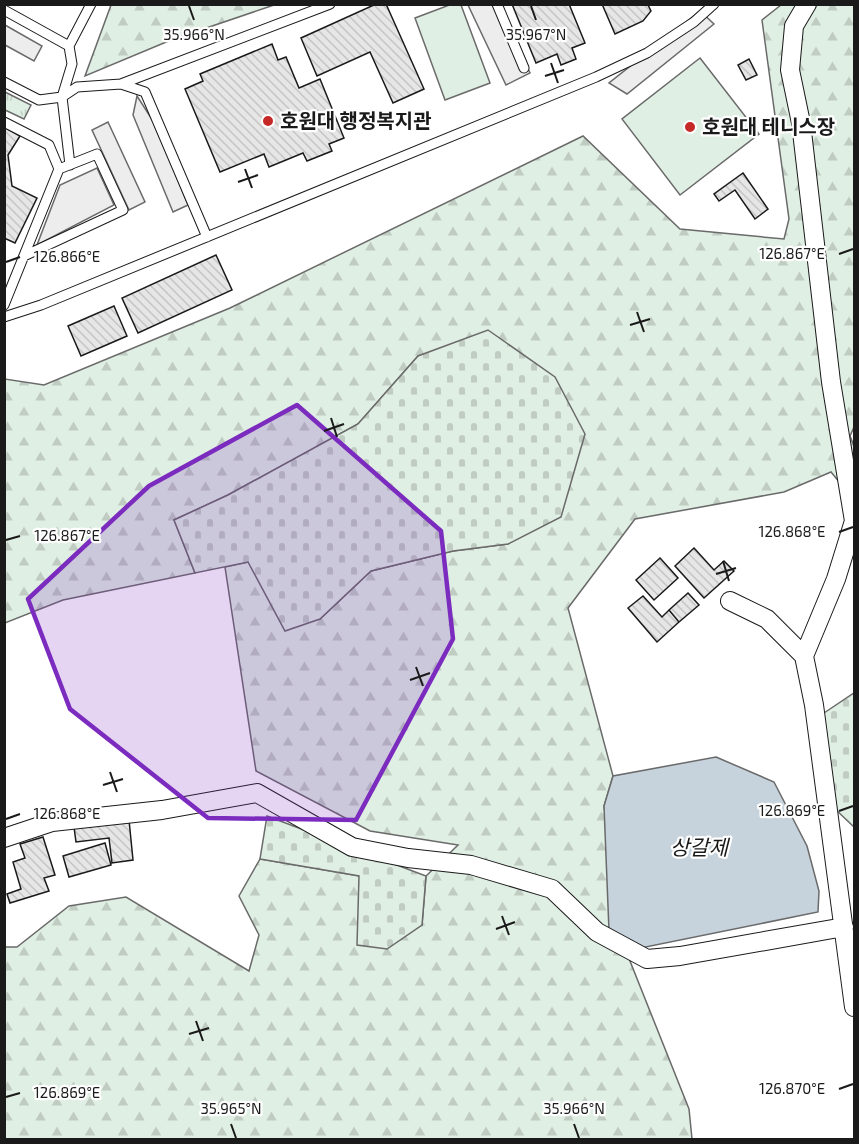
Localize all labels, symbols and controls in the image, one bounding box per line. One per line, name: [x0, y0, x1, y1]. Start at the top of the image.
text: 35.966°N: [163, 25, 225, 43]
text: 35.967°N: [506, 25, 566, 43]
place label: 호원대 행정복지관: [280, 108, 432, 132]
marker: 호원대 행정복지관: [261, 114, 275, 128]
place label: 호원대 테니스장: [702, 114, 835, 138]
marker: 호원대 테니스장: [683, 120, 697, 134]
text: 126.867°E: [759, 244, 825, 262]
text: 126.866°E: [34, 247, 100, 265]
text: 126.868°E: [758, 522, 826, 540]
text: 126.867°E: [34, 526, 100, 544]
text: 126.869°E: [759, 801, 825, 819]
text: 126.868°E: [33, 804, 101, 822]
water label: 상갈제: [670, 834, 731, 859]
text: 126.870°E: [759, 1079, 825, 1097]
text: 126.869°E: [34, 1083, 100, 1101]
text: 35.965°N: [200, 1099, 262, 1117]
text: 35.966°N: [543, 1099, 605, 1117]

